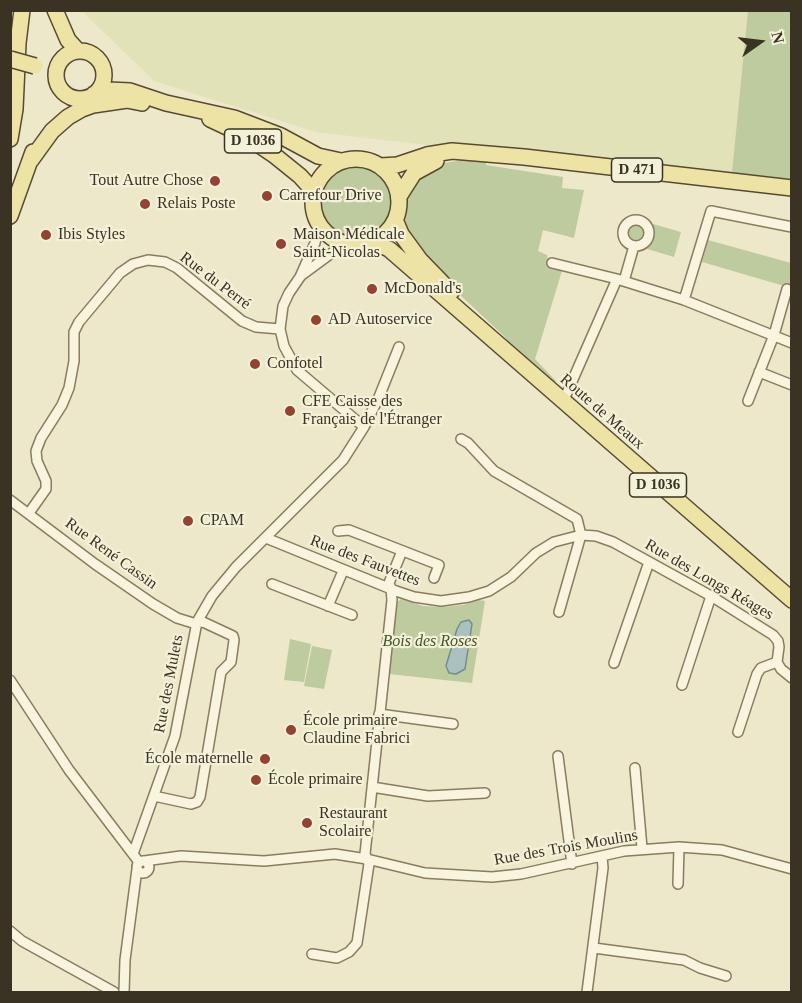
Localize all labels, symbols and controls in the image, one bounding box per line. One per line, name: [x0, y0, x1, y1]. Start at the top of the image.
north arrow: [730, 12, 790, 72]
text: N: [768, 30, 788, 45]
road number: D 1036: [224, 129, 282, 153]
road number: D 471: [612, 158, 662, 182]
place label: Tout Autre Chose: [89, 171, 203, 191]
marker: Tout Autre Chose: [208, 174, 222, 188]
place label: Carrefour Drive: [279, 186, 382, 206]
marker: Carrefour Drive: [260, 189, 274, 203]
place label: Relais Poste: [157, 194, 236, 214]
marker: Relais Poste: [138, 197, 152, 211]
place label: Ibis Styles: [58, 225, 125, 245]
place label: Maison Médicale Saint-Nicolas: [293, 225, 405, 263]
marker: Ibis Styles: [39, 228, 53, 242]
marker: Maison Médicale Saint-Nicolas: [274, 237, 288, 251]
street label: Rue du Perré: [176, 248, 254, 314]
place label: McDonald's: [384, 279, 462, 299]
marker: McDonald's: [365, 282, 379, 296]
place label: AD Autoservice: [328, 310, 432, 330]
marker: AD Autoservice: [309, 313, 323, 327]
place label: Confotel: [267, 354, 323, 374]
marker: Confotel: [248, 357, 262, 371]
street label: Route de Meaux: [556, 370, 648, 454]
place label: CFE Caisse des Français de l'Étranger: [302, 392, 442, 430]
marker: CFE Caisse des Français de l'Étranger: [283, 404, 297, 418]
road number: D 1036: [630, 473, 686, 497]
place label: CPAM: [200, 511, 244, 531]
street label: Rue René Cassin: [61, 514, 161, 594]
marker: CPAM: [181, 514, 195, 528]
street label: Rue des Fauvettes: [307, 531, 423, 591]
street label: Rue des Longs Réages: [641, 535, 777, 625]
park label: Bois des Roses: [382, 632, 478, 652]
street label: Rue des Mulets: [150, 633, 188, 735]
place label: École primaire Claudine Fabrici: [303, 711, 410, 749]
marker: École primaire Claudine Fabrici: [284, 723, 298, 737]
place label: École maternelle: [145, 749, 253, 769]
marker: École maternelle: [258, 752, 272, 766]
place label: École primaire: [268, 770, 363, 790]
marker: École primaire: [249, 773, 263, 787]
place label: Restaurant Scolaire: [319, 804, 387, 842]
marker: Restaurant Scolaire: [300, 816, 314, 830]
street label: Rue des Trois Moulins: [493, 826, 639, 870]

